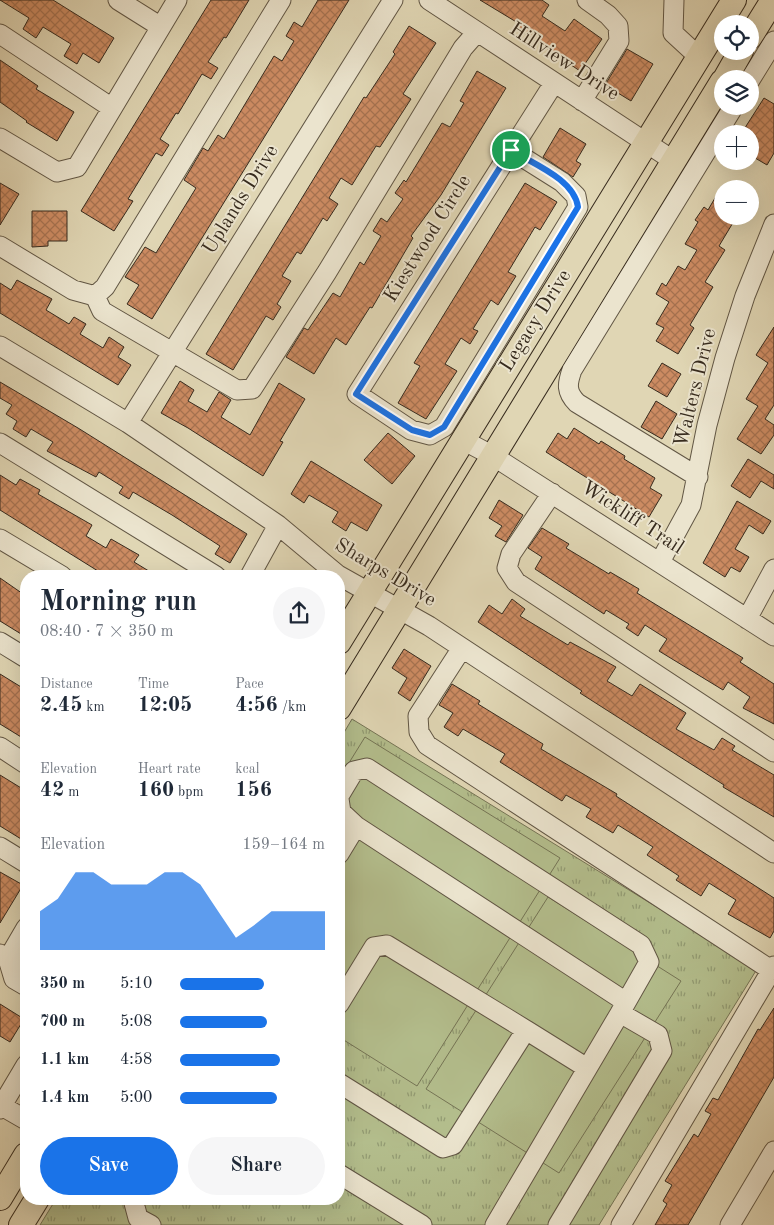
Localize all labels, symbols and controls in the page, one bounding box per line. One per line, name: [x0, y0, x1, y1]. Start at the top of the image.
map controls: [714, 15, 759, 225]
button: locate: [714, 15, 759, 60]
street label: Hillview Drive: [506, 19, 622, 105]
button: layers: [714, 70, 759, 115]
button: +: [714, 125, 759, 170]
pin: [490, 129, 532, 171]
icon: arrive: [497, 136, 525, 164]
street label: Uplands Drive: [199, 142, 283, 258]
street label: Kiestwood Circle: [381, 172, 475, 306]
button: −: [714, 180, 759, 225]
street label: Legacy Drive: [497, 266, 575, 376]
street label: Walters Drive: [672, 327, 720, 449]
street label: Wickliff Trail: [577, 478, 687, 558]
street label: Sharps Drive: [331, 535, 439, 611]
button: share: [273, 587, 325, 639]
text: Morning run: [40, 589, 197, 617]
text: 08:40 · 7 × 350 m: [40, 624, 173, 640]
text: Distance: [40, 677, 93, 691]
text: Time: [138, 677, 169, 691]
text: Pace: [235, 677, 264, 691]
text: 2.45: [40, 695, 82, 716]
text: 12:05: [138, 695, 192, 716]
text: 4:56: [235, 695, 278, 716]
text: km: [82, 700, 105, 714]
text: /km: [278, 700, 306, 714]
text: Elevation: [40, 762, 97, 776]
text: Heart rate: [138, 762, 201, 776]
text: kcal: [235, 762, 259, 776]
text: 42: [40, 780, 64, 801]
text: 160: [138, 780, 174, 801]
text: 156: [235, 780, 272, 801]
text: m: [64, 785, 79, 799]
text: bpm: [174, 785, 204, 799]
text: Elevation: [40, 837, 105, 853]
text: 159–164 m: [242, 837, 325, 853]
text: 350 m: [40, 976, 85, 992]
text: 5:10: [120, 976, 152, 992]
text: 700 m: [40, 1014, 85, 1030]
text: 5:08: [120, 1014, 152, 1030]
text: 1.1 km: [40, 1052, 89, 1068]
text: 4:58: [120, 1052, 152, 1068]
text: 1.4 km: [40, 1090, 89, 1106]
text: 5:00: [120, 1090, 152, 1106]
button: Save: [40, 1137, 178, 1195]
button: Share: [188, 1137, 325, 1195]

